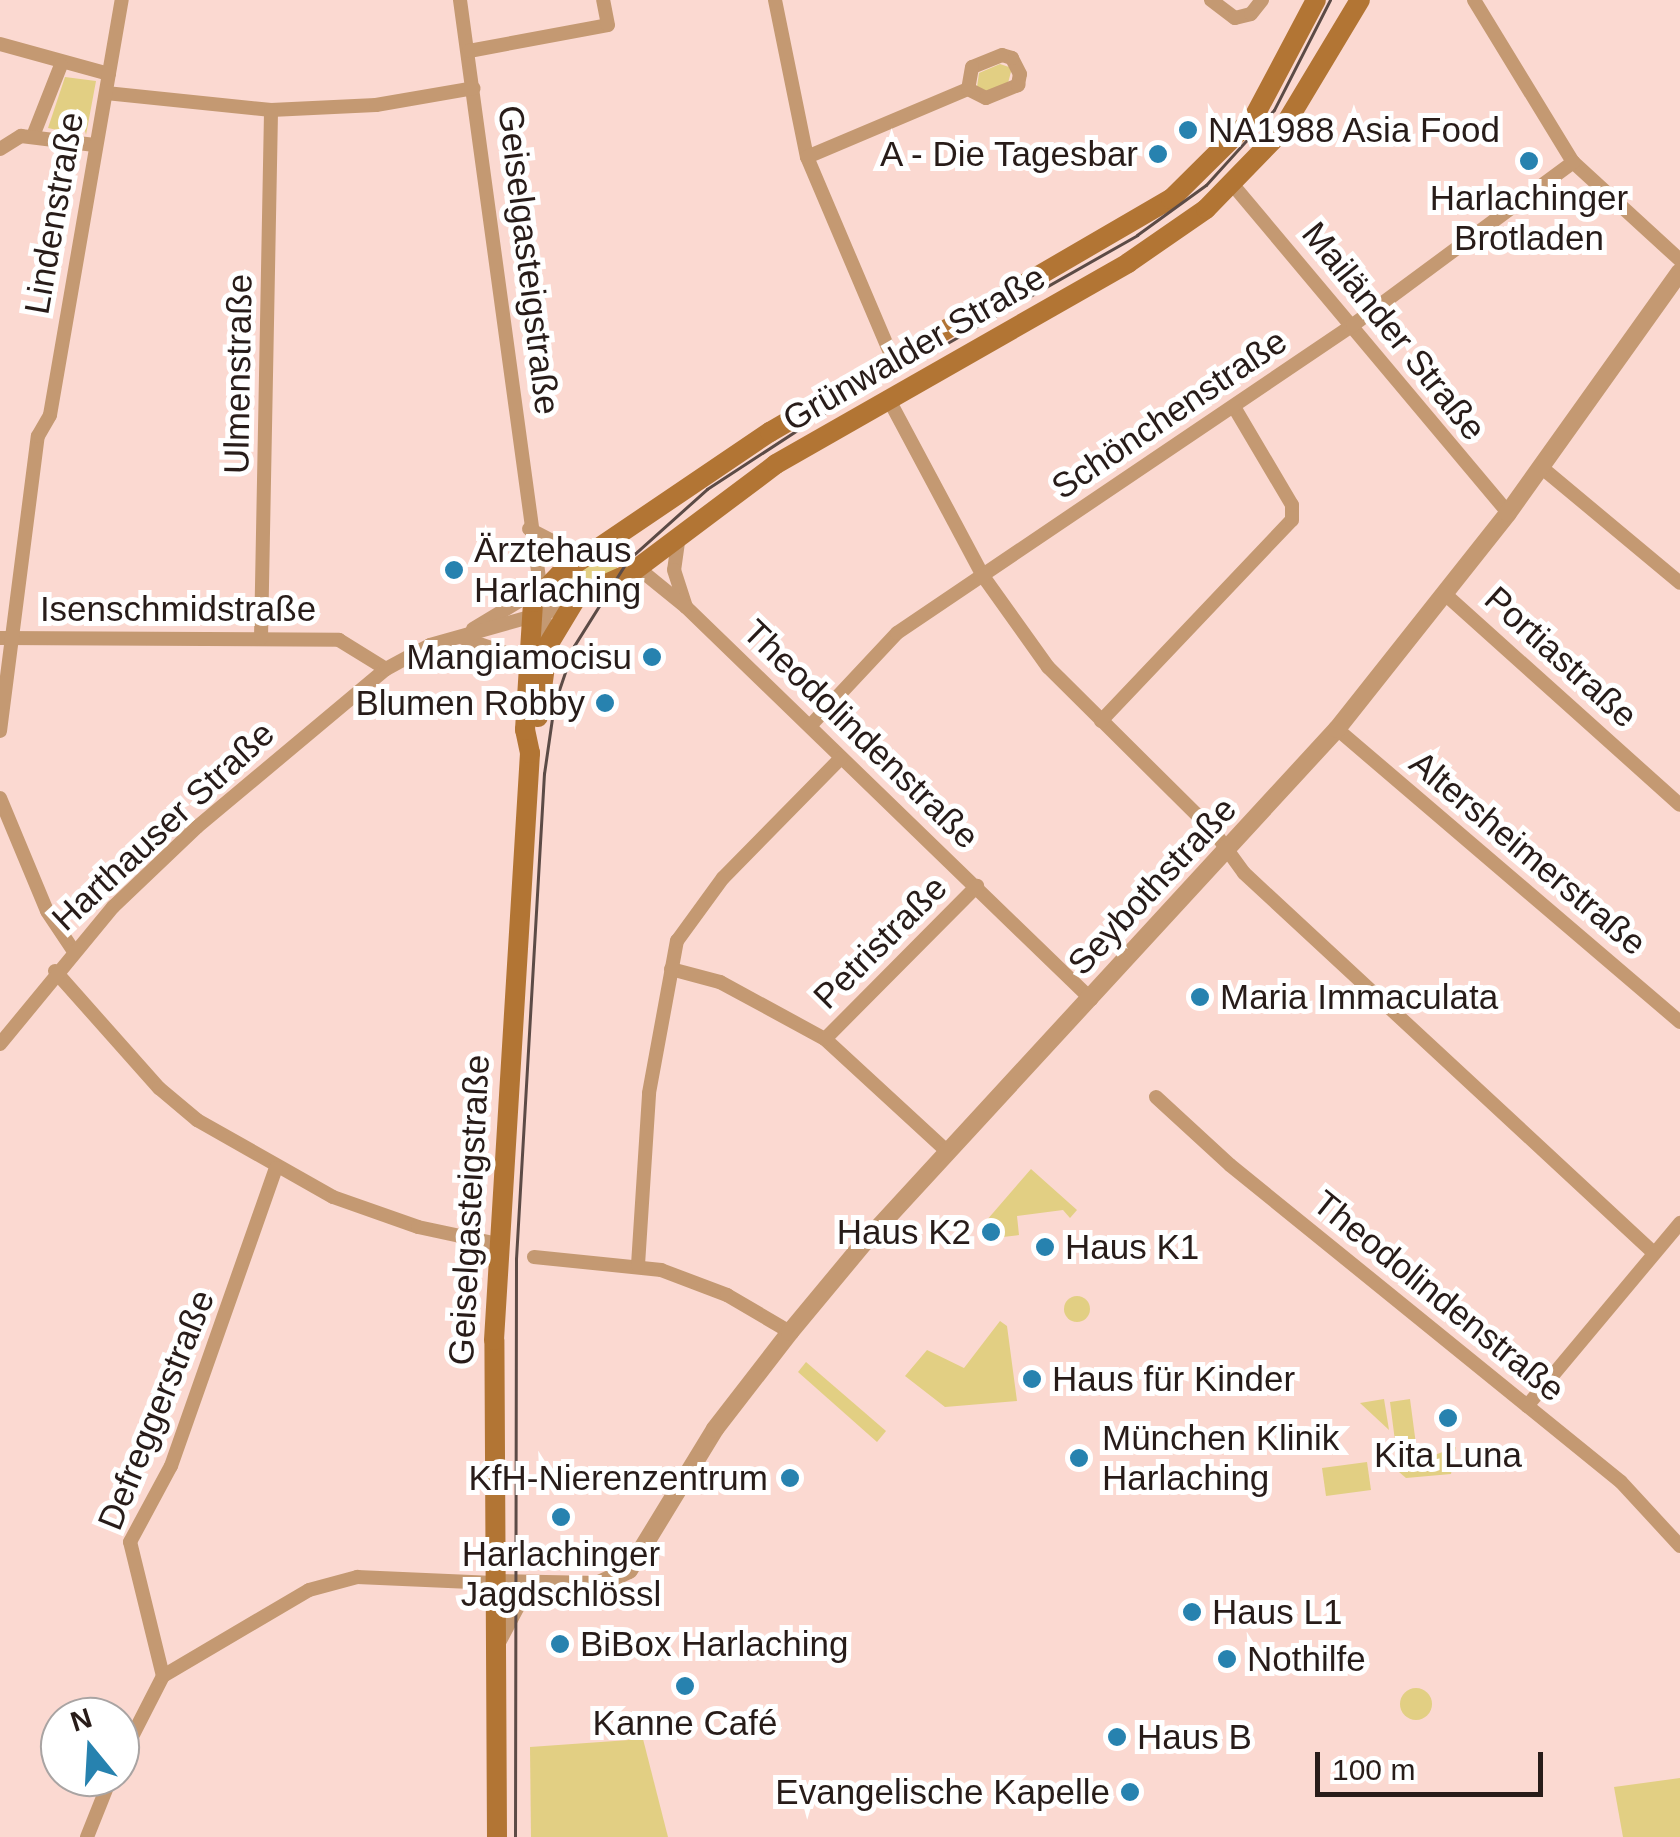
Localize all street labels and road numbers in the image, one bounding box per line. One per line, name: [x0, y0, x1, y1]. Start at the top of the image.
street label: Geiselgasteigstraße: [489, 103, 569, 417]
street label: Lindenstraße: [16, 109, 92, 317]
street label: Mailänder Straße: [1293, 213, 1495, 449]
street label: Grünwalder Straße: [775, 256, 1053, 440]
street label: Ulmenstraße: [215, 273, 261, 475]
street label: Schönchenstraße: [1044, 320, 1294, 508]
street label: Portiastraße: [1476, 578, 1646, 736]
street label: Isenschmidstraße: [40, 588, 316, 630]
street label: Theodolindenstraße: [734, 611, 988, 857]
street label: Harthauser Straße: [43, 712, 283, 940]
street label: Altersheimerstraße: [1401, 742, 1655, 964]
street label: Seybothstraße: [1059, 788, 1245, 984]
street label: Petristraße: [805, 867, 955, 1017]
street label: Geiselgasteigstraße: [440, 1053, 498, 1367]
street label: Theodolindenstraße: [1305, 1182, 1573, 1410]
street label: Defreggerstraße: [89, 1284, 223, 1536]

